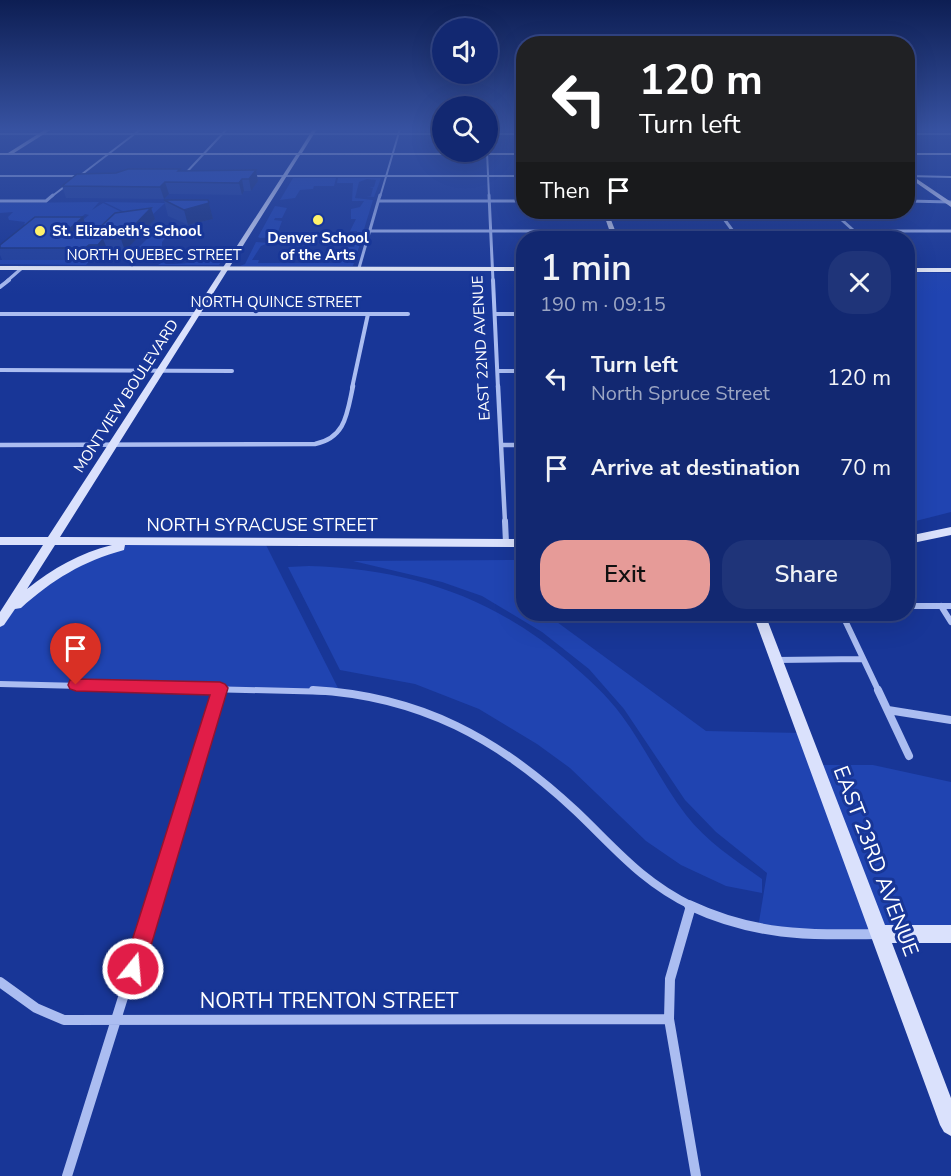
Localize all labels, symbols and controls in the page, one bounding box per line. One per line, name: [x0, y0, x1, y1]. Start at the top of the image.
map controls: [432, 18, 498, 162]
button: sound: [432, 18, 498, 84]
text: 120 m: [639, 52, 763, 109]
icon: left: [540, 60, 618, 138]
button: search: [432, 96, 498, 162]
text: Turn left: [639, 106, 740, 143]
icon: arrive: [602, 174, 635, 207]
text: Then: [540, 176, 590, 206]
marker: Denver School of the Arts: [311, 213, 325, 227]
place label: St. Elizabeth’s School: [52, 221, 202, 241]
marker: St. Elizabeth’s School: [33, 224, 47, 238]
place label: Denver School of the Arts: [267, 228, 369, 265]
text: 1 min: [540, 244, 632, 293]
street label: NORTH QUEBEC STREET: [67, 245, 242, 265]
button: close: [828, 251, 891, 314]
street label: EAST 22ND AVENUE: [467, 275, 495, 421]
text: 190 m · 09:15: [540, 291, 666, 318]
street label: NORTH QUINCE STREET: [190, 292, 362, 312]
street label: MONTVIEW BOULEVARD: [69, 316, 183, 476]
text: Turn left: [591, 350, 678, 380]
icon: left: [540, 362, 573, 395]
text: 120 m: [827, 363, 891, 393]
text: North Spruce Street: [591, 380, 770, 407]
icon: arrive: [540, 452, 573, 485]
text: Arrive at destination: [591, 453, 800, 483]
text: 70 m: [840, 453, 891, 483]
street label: NORTH SYRACUSE STREET: [146, 513, 378, 537]
button: Exit: [540, 540, 710, 609]
button: Share: [722, 540, 891, 609]
pin: [50, 623, 101, 685]
icon: arrive: [59, 632, 92, 665]
street label: EAST 23RD AVENUE: [827, 762, 925, 960]
position arrow: [101, 937, 165, 1001]
street label: NORTH TRENTON STREET: [200, 987, 459, 1015]

